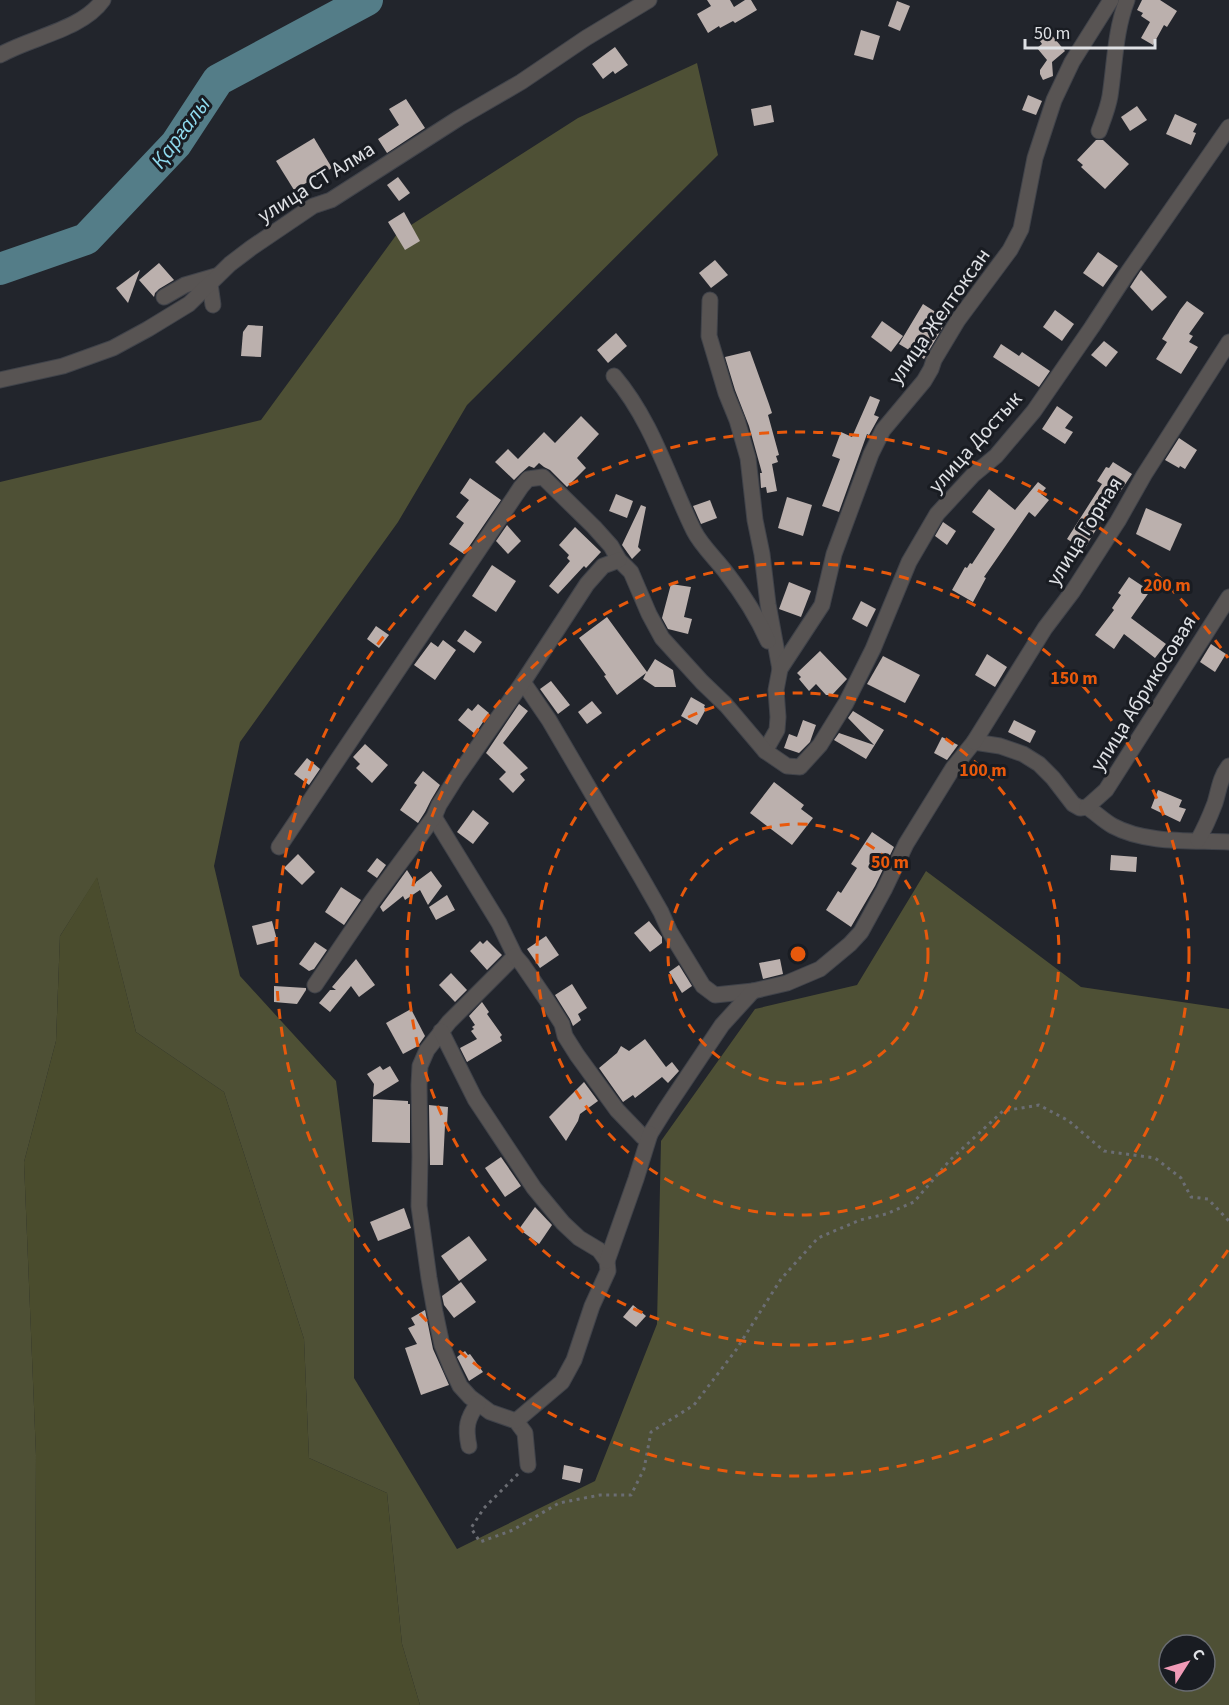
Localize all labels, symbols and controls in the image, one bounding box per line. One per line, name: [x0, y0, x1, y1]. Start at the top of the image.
scale bar: [1025, 12, 1156, 50]
text: 50 m: [1034, 21, 1070, 46]
water label: Қарғалы: [143, 90, 218, 175]
street label: улица СТ Алма: [252, 134, 380, 230]
street label: улица Желтоксан: [881, 242, 997, 390]
street label: улица Достык: [921, 384, 1029, 500]
street label: улица Горная: [1038, 471, 1130, 591]
text: 200 m: [1143, 573, 1191, 598]
street label: улица Абрикосовая: [1083, 609, 1203, 777]
text: 150 m: [1050, 666, 1098, 691]
text: 100 m: [959, 758, 1007, 783]
text: 50 m: [871, 850, 909, 875]
centre of rings: [788, 944, 808, 964]
north arrow: [1157, 1633, 1217, 1693]
text: С: [1187, 1644, 1210, 1665]

